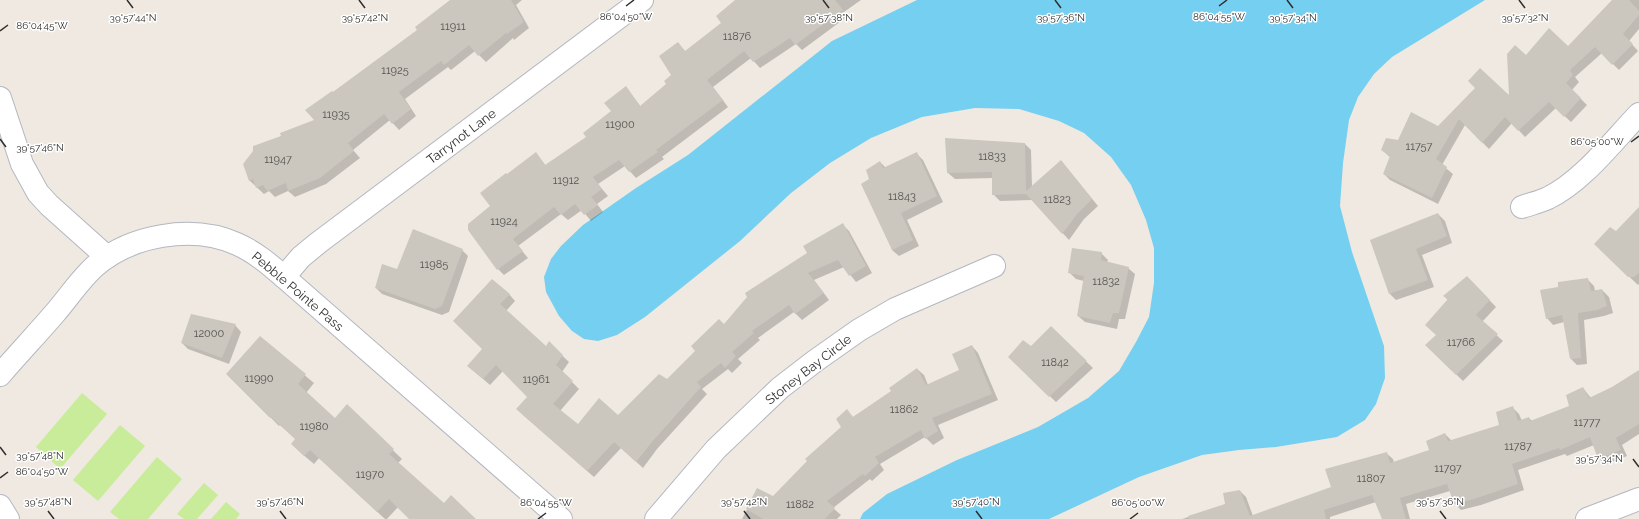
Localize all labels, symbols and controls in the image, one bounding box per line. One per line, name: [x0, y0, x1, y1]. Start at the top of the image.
text: 86°04'50"W: [600, 11, 653, 22]
text: 86°04'55"W: [1193, 11, 1246, 22]
text: 39°57'44"N: [110, 12, 156, 23]
text: 39°57'42"N: [342, 12, 388, 23]
text: 39°57'38"N: [805, 12, 853, 23]
text: 39°57'36"N: [1037, 12, 1085, 23]
text: 39°57'34"N: [1269, 12, 1317, 23]
text: 39°57'32"N: [1501, 12, 1549, 23]
text: 86°04'45"W: [16, 20, 68, 31]
house number: 11911: [440, 20, 466, 33]
house number: 11876: [723, 30, 752, 43]
house number: 11925: [381, 64, 409, 77]
street label: Tarrynot Lane: [424, 105, 499, 167]
house number: 11935: [322, 108, 350, 121]
house number: 11900: [605, 118, 635, 131]
text: 86°05'00"W: [1570, 136, 1624, 147]
house number: 11757: [1406, 140, 1433, 153]
text: 39°57'46"N: [16, 142, 64, 153]
house number: 11833: [978, 150, 1006, 163]
house number: 11947: [264, 153, 292, 166]
house number: 11912: [553, 174, 579, 187]
house number: 11843: [888, 190, 916, 203]
house number: 11823: [1043, 193, 1071, 206]
house number: 11924: [490, 215, 518, 228]
street label: Pebble Pointe Pass: [249, 249, 347, 334]
house number: 11985: [420, 258, 448, 271]
house number: 11832: [1092, 275, 1120, 288]
house number: 12000: [194, 327, 225, 340]
street label: Stoney Bay Circle: [762, 331, 854, 408]
house number: 11766: [1447, 336, 1476, 349]
house number: 11842: [1041, 356, 1069, 369]
house number: 11990: [244, 372, 274, 385]
house number: 11961: [522, 373, 550, 386]
house number: 11862: [890, 403, 918, 416]
house number: 11777: [1573, 416, 1601, 429]
house number: 11980: [299, 420, 329, 433]
house number: 11787: [1504, 440, 1532, 453]
text: 39°57'48"N: [16, 450, 64, 461]
text: 39°57'34"N: [1575, 453, 1623, 464]
house number: 11797: [1434, 462, 1462, 475]
text: 86°04'50"W: [16, 466, 69, 477]
house number: 11970: [356, 468, 384, 481]
house number: 11807: [1357, 472, 1385, 485]
text: 39°57'48"N: [24, 496, 72, 507]
text: 39°57'46"N: [256, 496, 304, 507]
text: 39°57'42"N: [721, 496, 767, 507]
text: 39°57'40"N: [952, 496, 1000, 507]
text: 39°57'36"N: [1416, 496, 1464, 507]
text: 86°04'55"W: [520, 497, 573, 508]
text: 86°05'00"W: [1111, 497, 1165, 508]
house number: 11882: [786, 498, 814, 511]

